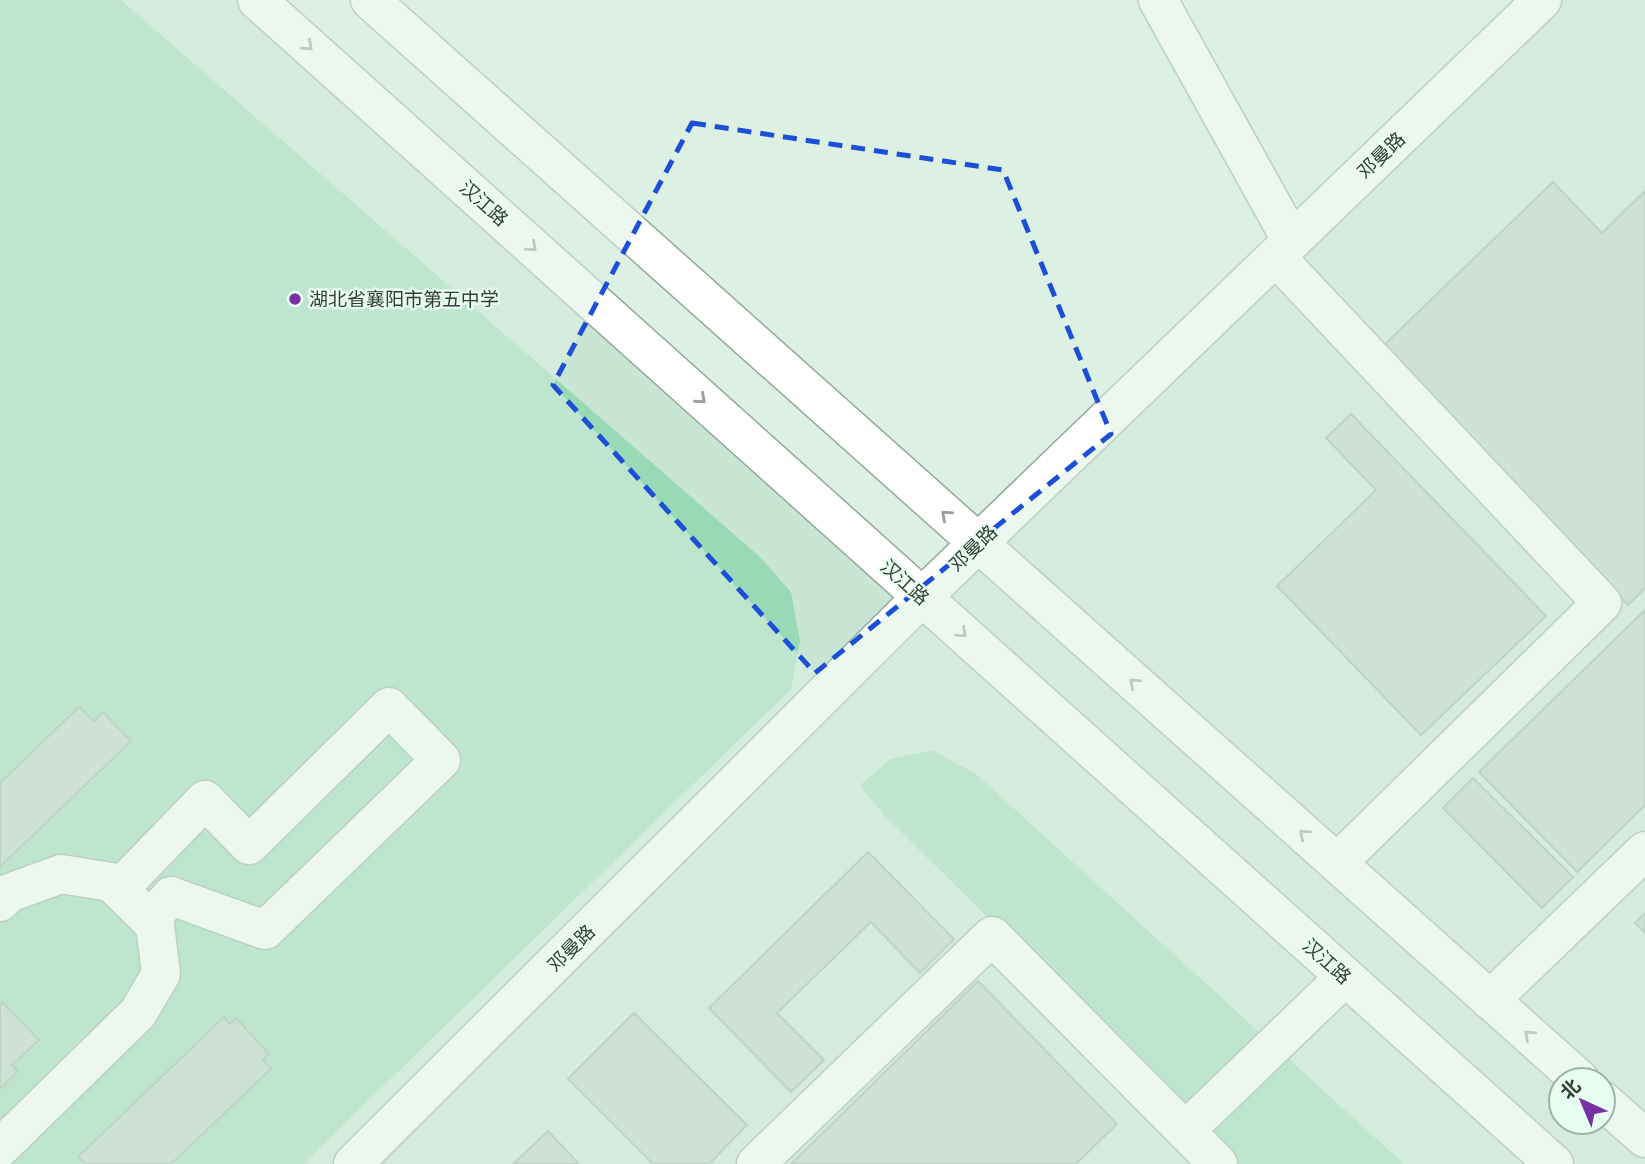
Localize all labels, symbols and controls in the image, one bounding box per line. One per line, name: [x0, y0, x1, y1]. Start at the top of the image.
one-way arrow: [300, 37, 313, 50]
street label: 邓曼路: [1354, 129, 1409, 183]
street label: 汉江路: [455, 177, 511, 230]
one-way arrow: [524, 238, 537, 251]
place label: 湖北省襄阳市第五中学: [309, 289, 499, 310]
marker: 湖北省襄阳市第五中学: [287, 291, 303, 307]
one-way arrow: [693, 390, 706, 403]
one-way arrow: [942, 511, 955, 523]
street label: 邓曼路: [946, 522, 1001, 576]
street label: 汉江路: [876, 556, 932, 609]
one-way arrow: [953, 624, 966, 637]
one-way arrow: [1130, 679, 1143, 691]
one-way arrow: [1299, 830, 1312, 842]
street label: 邓曼路: [544, 921, 599, 976]
street label: 汉江路: [1298, 935, 1354, 988]
one-way arrow: [1524, 1030, 1537, 1043]
north arrow: [1547, 1066, 1617, 1136]
text: 北: [1557, 1076, 1585, 1103]

